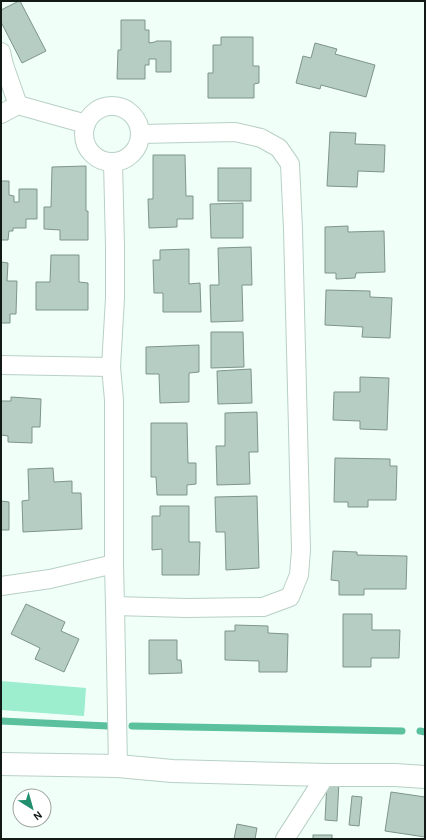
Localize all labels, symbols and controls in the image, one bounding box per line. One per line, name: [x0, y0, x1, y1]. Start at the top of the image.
north arrow: [12, 788, 52, 828]
text: N: [31, 808, 45, 823]

